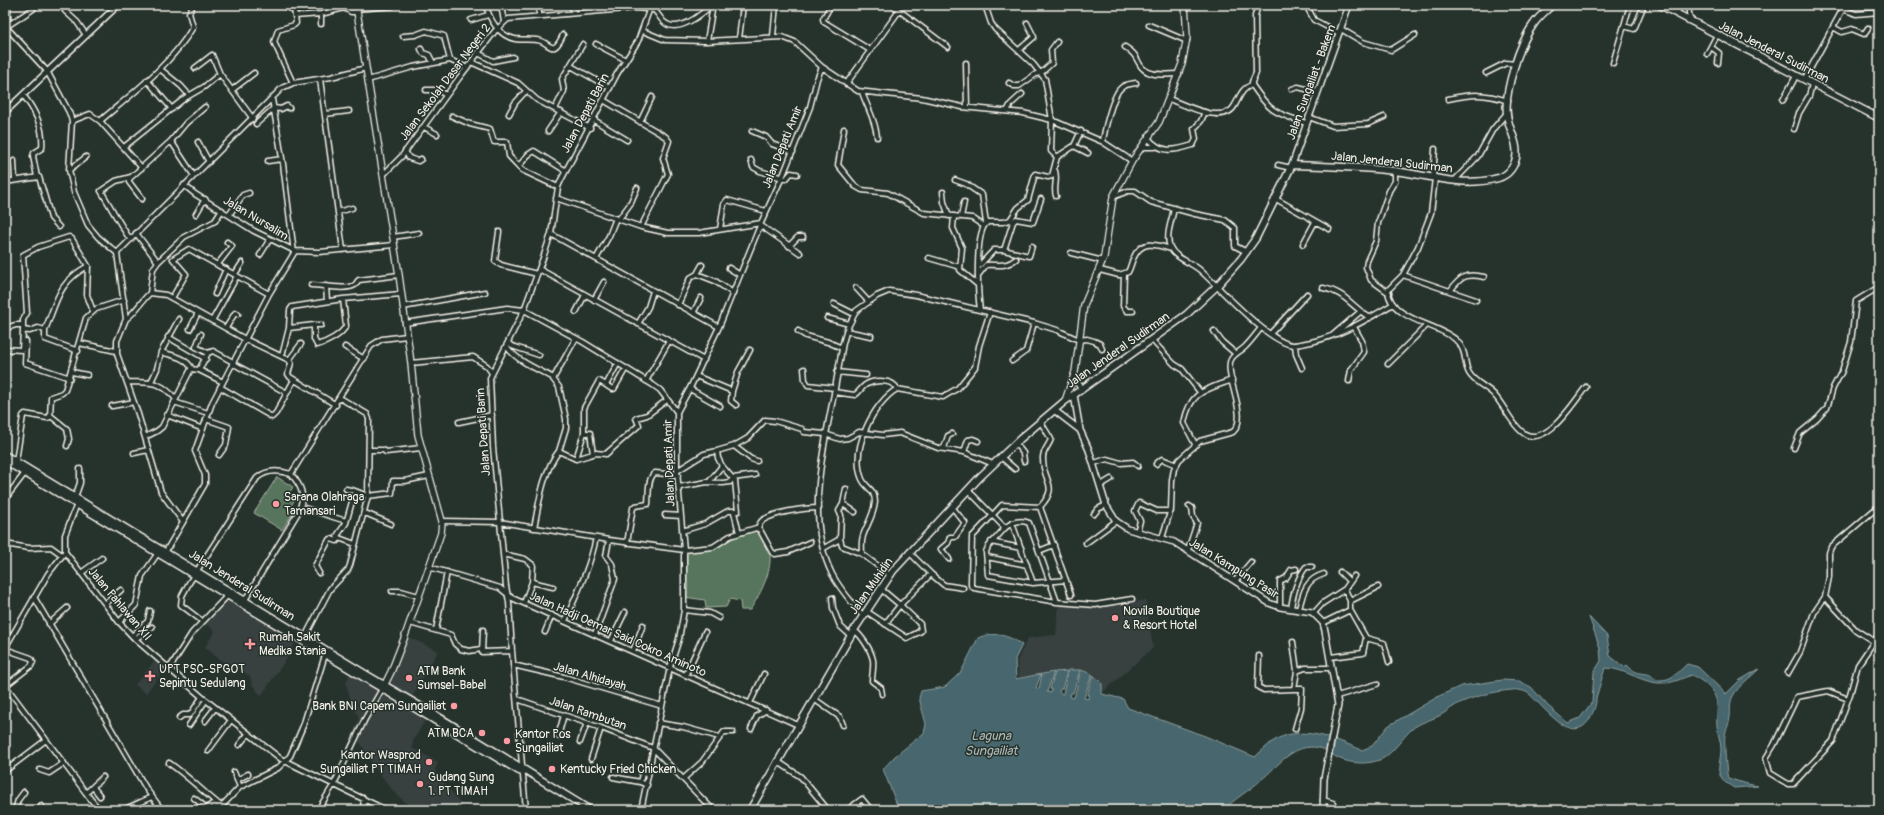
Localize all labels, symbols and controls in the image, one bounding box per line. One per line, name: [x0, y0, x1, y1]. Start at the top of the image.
street label: Jalan Jenderal Sudirman: [1716, 18, 1832, 87]
street label: Jalan Sekolah Dasar Negeri 2: [397, 21, 494, 144]
street label: Jalan Sungailiat - Bakem: [1284, 22, 1339, 142]
street label: Jalan Depati Barin: [558, 71, 613, 156]
street label: Jalan Depati Amir: [759, 103, 806, 190]
street label: Jalan Jenderal Sudirman: [1330, 149, 1454, 176]
street label: Jalan Nursalim: [220, 193, 291, 244]
street label: Jalan Jenderal Sudirman: [1064, 309, 1173, 392]
street label: Jalan Depati Barin: [473, 387, 494, 476]
street label: Jalan Depati Amir: [660, 418, 679, 507]
place label: Sarana Olahraga Tamansari: [284, 490, 365, 519]
marker: Sarana Olahraga Tamansari: [271, 499, 281, 509]
street label: Jalan Kampung Pasir: [1186, 535, 1282, 602]
street label: Jalan Jenderal Sudirman: [186, 547, 298, 624]
street label: Jalan Muhidin: [846, 555, 897, 618]
street label: Jalan Pahlawan XII: [85, 565, 155, 644]
street label: Jalan Hadji Oemar Said Cokro Aminoto: [527, 589, 709, 681]
place label: Novila Boutique & Resort Hotel: [1123, 604, 1200, 633]
marker: Novila Boutique & Resort Hotel: [1110, 613, 1120, 623]
place label: Rumah Sakit Medika Stania: [259, 630, 327, 659]
marker: Rumah Sakit Medika Stania: [244, 638, 256, 650]
street label: Jalan Alhidayah: [552, 659, 628, 694]
place label: UPT PSC-SPGOT Sepintu Sedulang: [159, 662, 245, 691]
place label: ATM Bank Sumsel-Babel: [417, 664, 487, 693]
marker: UPT PSC-SPGOT Sepintu Sedulang: [144, 670, 156, 682]
marker: ATM Bank Sumsel-Babel: [404, 673, 414, 683]
street label: Jalan Rambutan: [547, 693, 629, 734]
place label: Bank BNI Capem Sungailiat: [312, 699, 446, 714]
marker: Bank BNI Capem Sungailiat: [449, 701, 459, 711]
place label: ATM BCA: [427, 726, 474, 741]
place label: Kantor Pos Sungailiat: [515, 727, 571, 756]
marker: ATM BCA: [477, 728, 487, 738]
water label: Laguna Sungailiat: [965, 728, 1019, 759]
marker: Kantor Pos Sungailiat: [502, 736, 512, 746]
place label: Kantor Wasprod Sungailiat PT TIMAH: [320, 748, 421, 777]
marker: Kantor Wasprod Sungailiat PT TIMAH: [424, 757, 434, 767]
place label: Kentucky Fried Chicken: [560, 762, 676, 777]
marker: Kentucky Fried Chicken: [547, 764, 557, 774]
place label: Gudang Sung 1. PT TIMAH: [428, 770, 494, 799]
marker: Gudang Sung 1. PT TIMAH: [415, 779, 425, 789]

